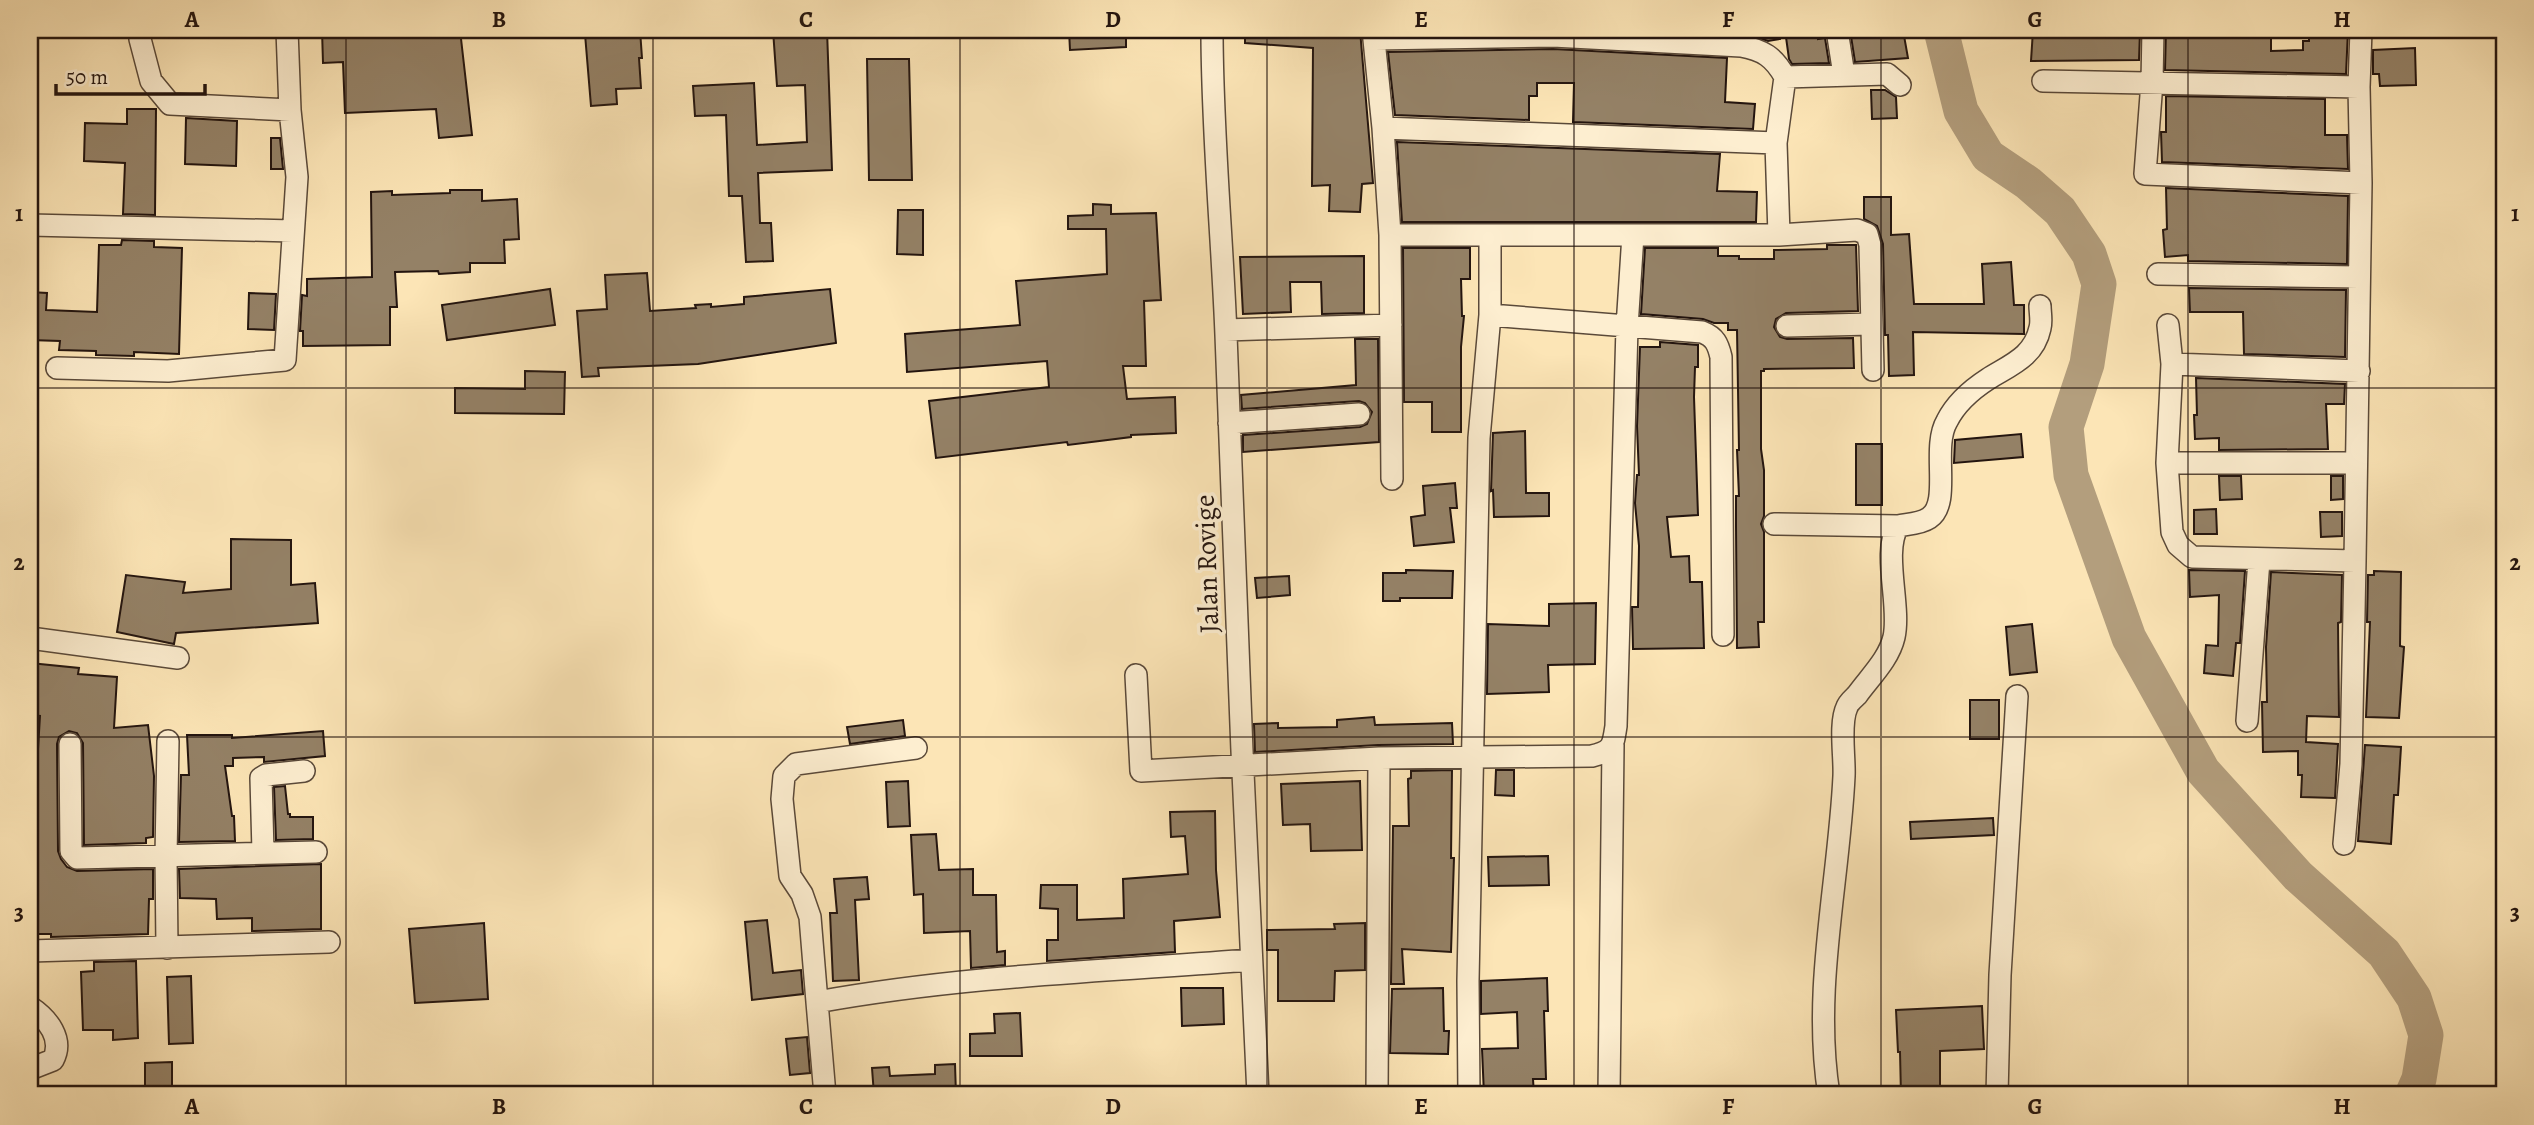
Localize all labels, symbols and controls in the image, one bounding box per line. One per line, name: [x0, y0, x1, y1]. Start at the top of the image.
text: A: [184, 4, 200, 35]
text: B: [492, 4, 506, 35]
text: C: [799, 4, 813, 35]
text: D: [1105, 4, 1121, 35]
text: E: [1414, 4, 1428, 35]
text: F: [1722, 4, 1735, 35]
text: G: [2027, 4, 2043, 35]
text: H: [2333, 4, 2351, 35]
scale bar: [56, 52, 205, 96]
text: 50 m: [66, 63, 108, 91]
text: 1: [15, 198, 23, 229]
text: 1: [2511, 198, 2519, 229]
street label: Jalan Rovige: [1186, 494, 1228, 634]
text: 2: [13, 547, 25, 578]
text: 2: [2509, 547, 2521, 578]
text: 3: [14, 897, 24, 928]
text: 3: [2510, 897, 2520, 928]
text: A: [184, 1091, 200, 1122]
text: B: [492, 1091, 506, 1122]
text: C: [799, 1091, 813, 1122]
text: D: [1105, 1091, 1121, 1122]
text: E: [1414, 1091, 1428, 1122]
text: F: [1722, 1091, 1735, 1122]
text: G: [2027, 1091, 2043, 1122]
text: H: [2333, 1091, 2351, 1122]

